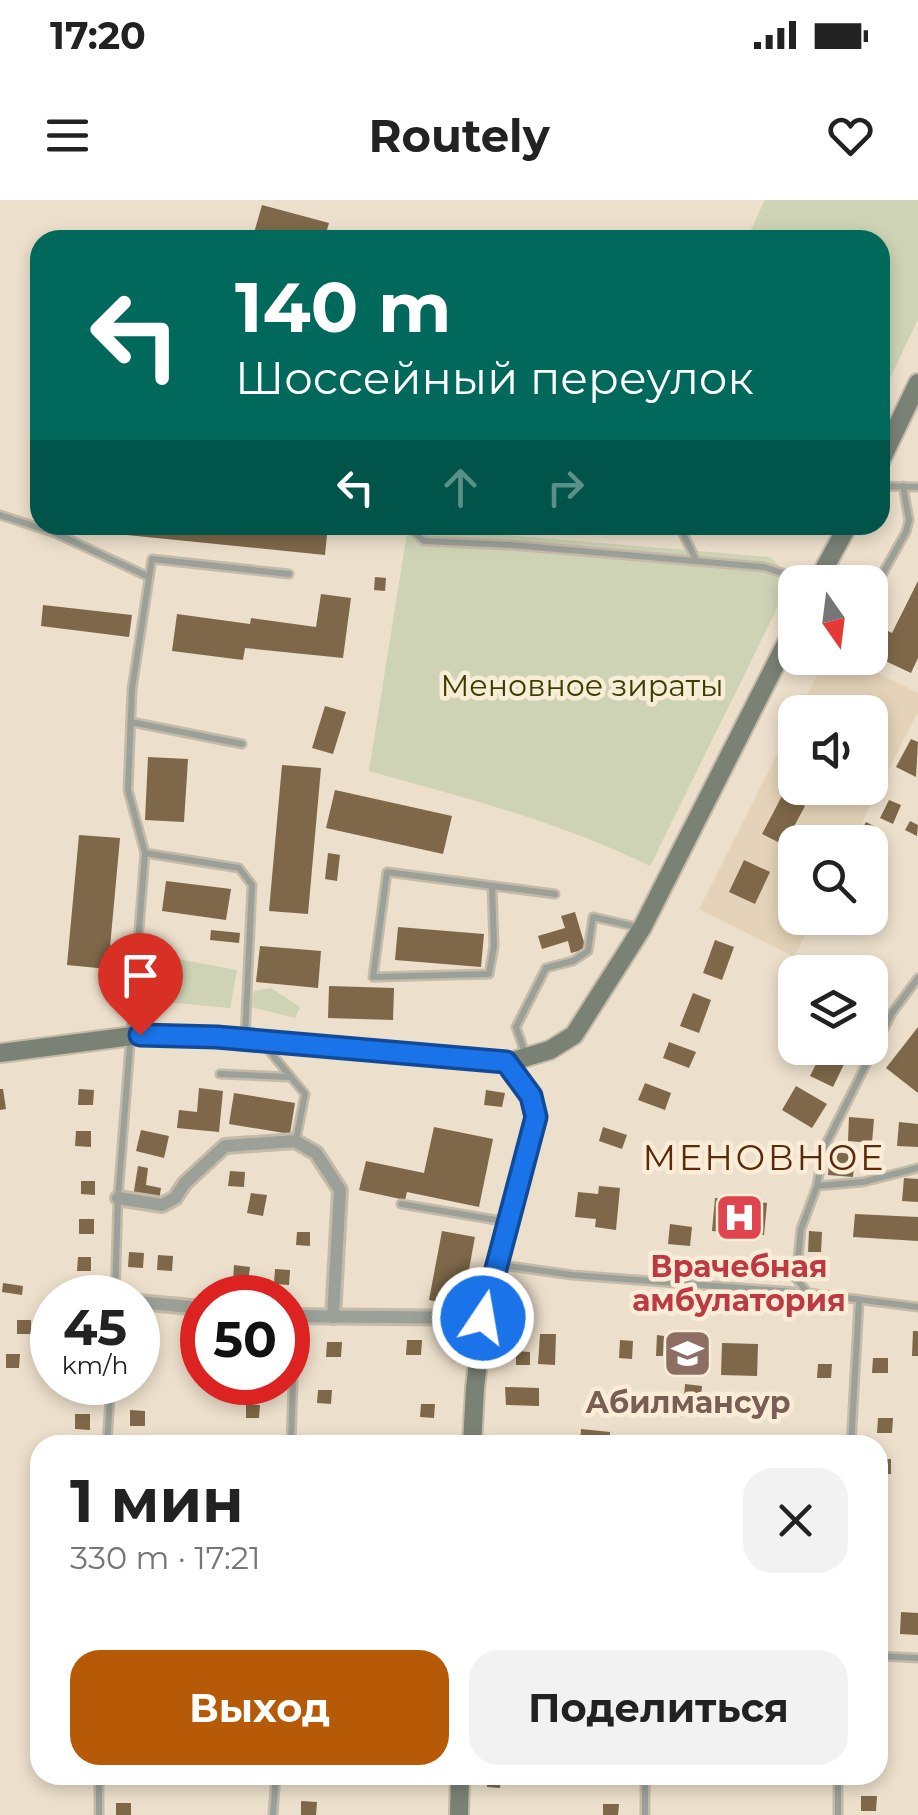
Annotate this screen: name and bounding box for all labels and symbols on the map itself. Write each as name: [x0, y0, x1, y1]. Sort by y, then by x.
north arrow: [778, 565, 888, 675]
park label: Меновное зираты: [440, 667, 724, 704]
pin: [98, 933, 183, 1036]
district label: МЕНОВНОЕ: [642, 1136, 886, 1179]
hospital icon: Врачебная амбулатория: [713, 1191, 765, 1243]
place label: Врачебная амбулатория: [632, 1248, 846, 1319]
position arrow: [431, 1266, 535, 1370]
speed limit sign: 50: [180, 1275, 310, 1405]
school or university icon: Абилмансур: [662, 1327, 714, 1379]
place label: Абилмансур: [585, 1384, 791, 1421]

